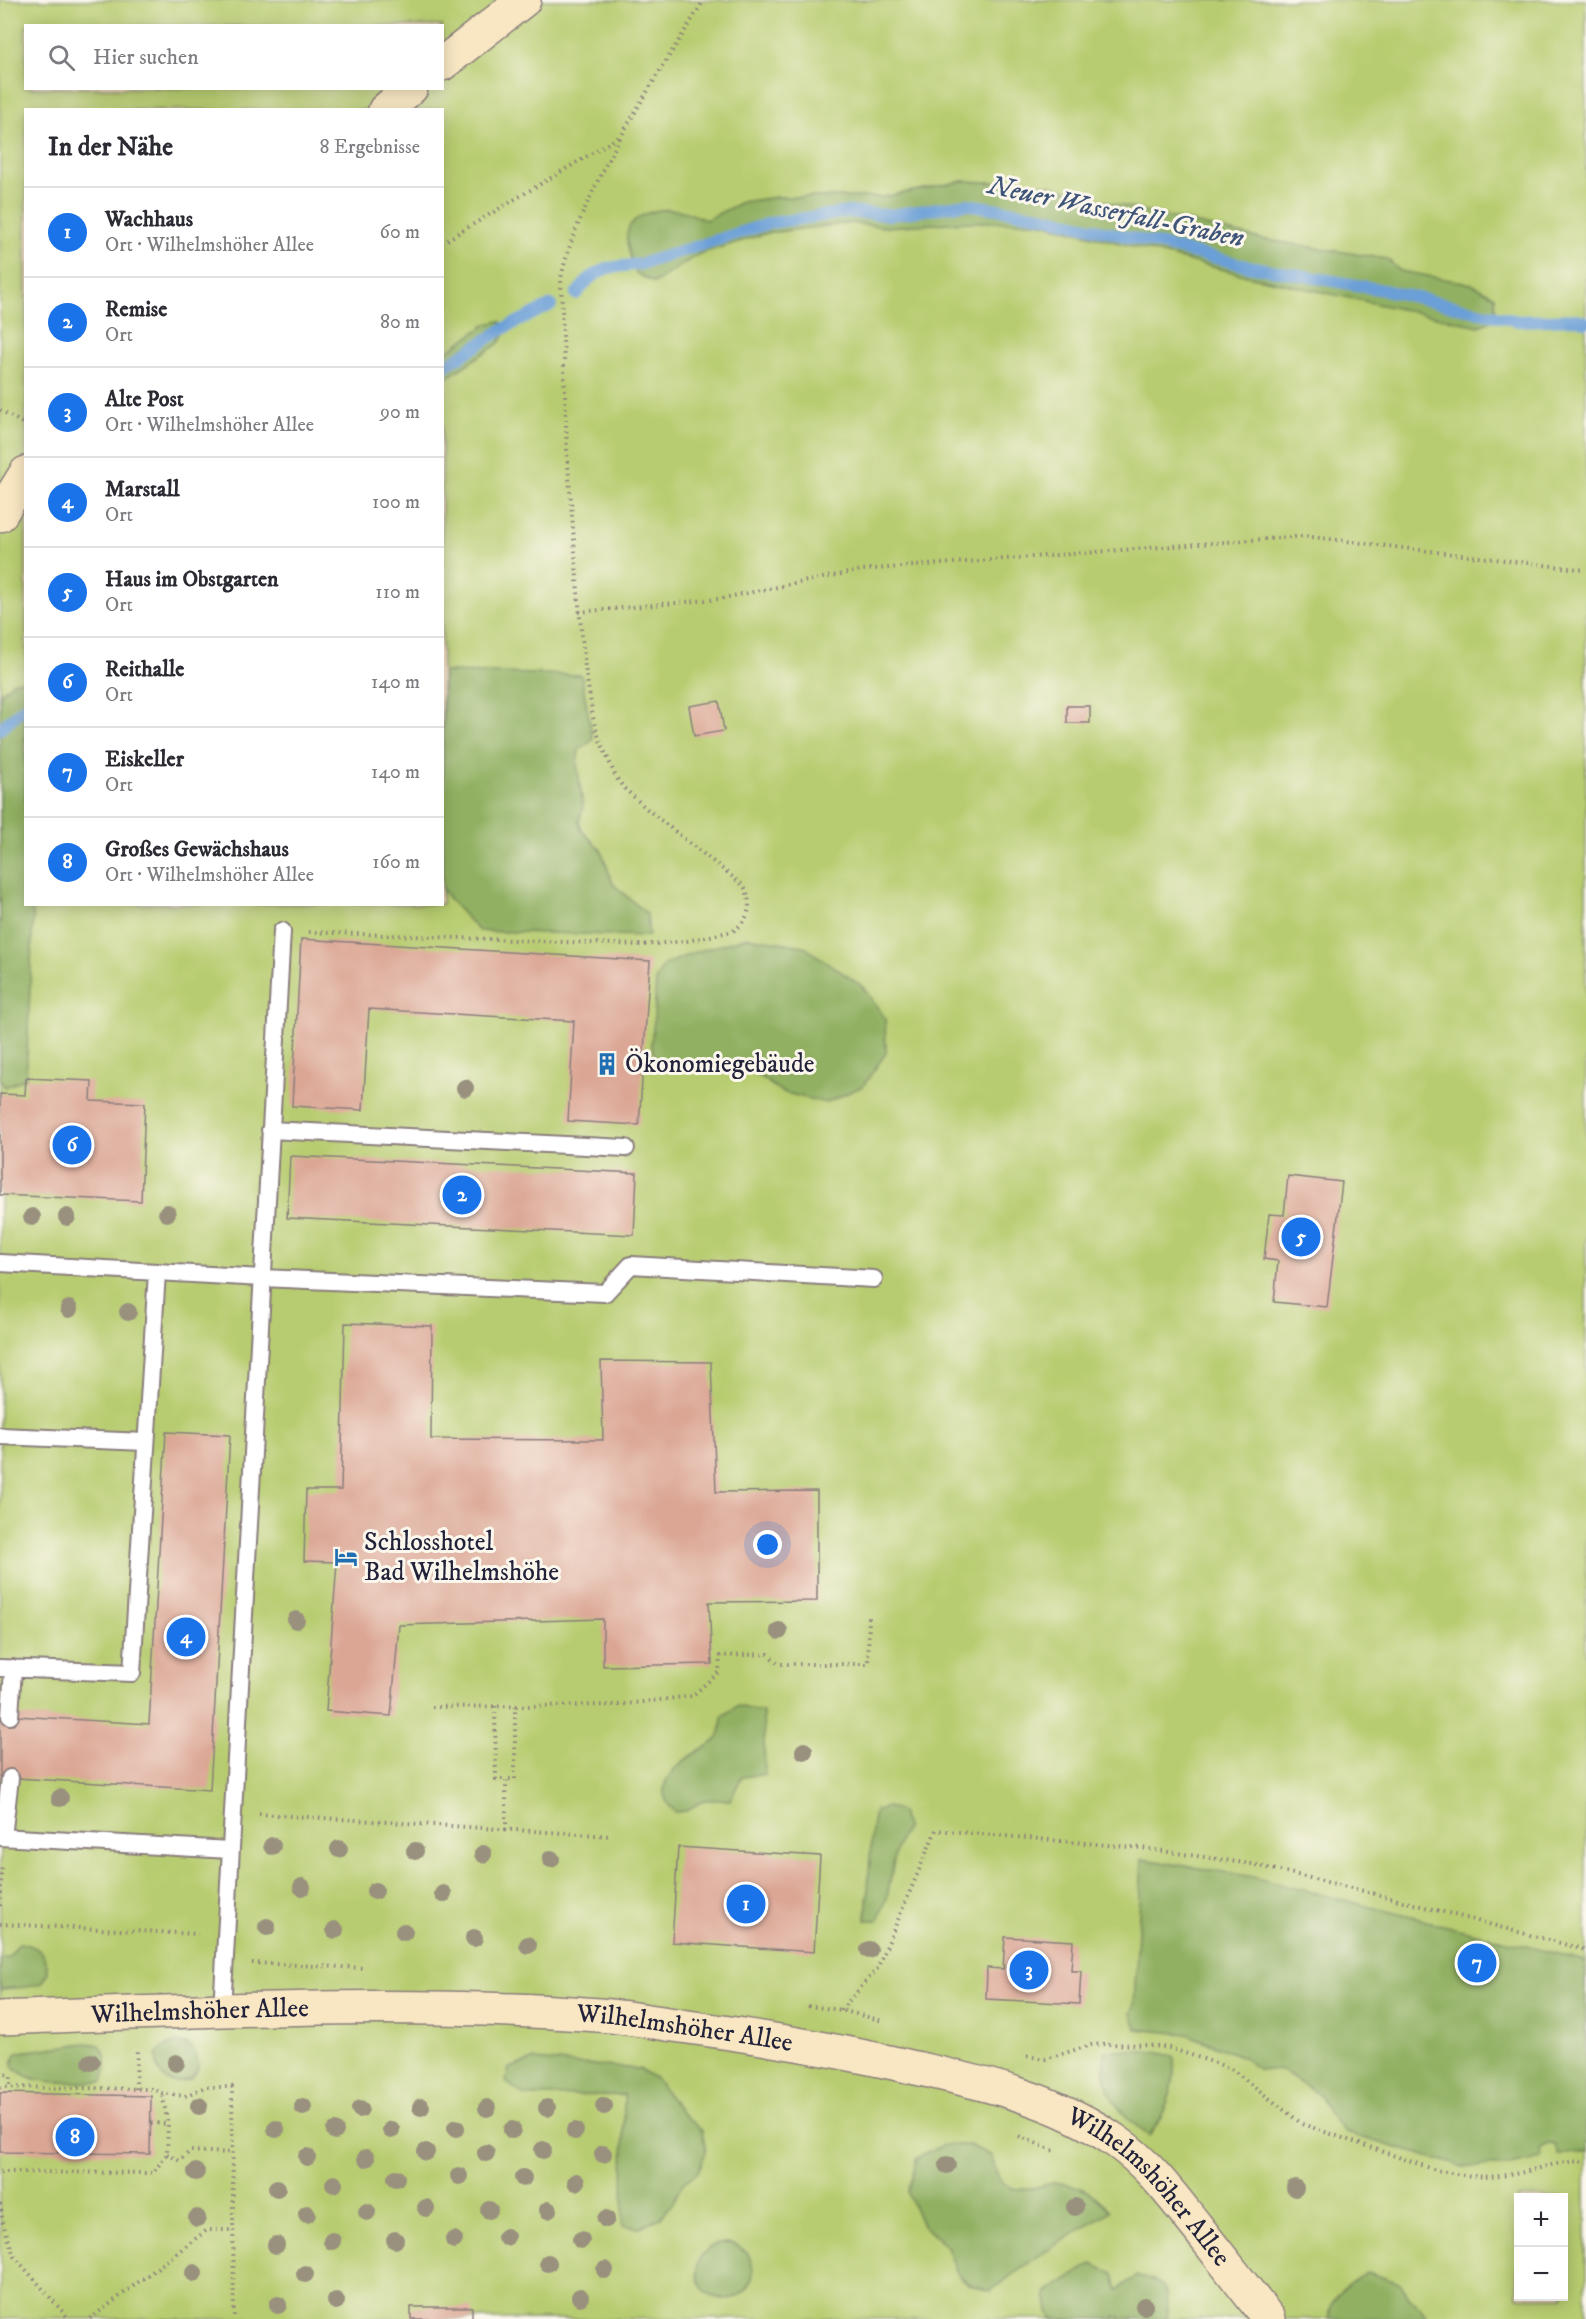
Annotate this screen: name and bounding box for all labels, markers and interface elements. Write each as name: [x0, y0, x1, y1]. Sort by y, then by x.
search box: [24, 24, 444, 90]
icon: search: [45, 41, 78, 74]
text: Hier suchen: [93, 44, 199, 71]
text: In der Nähe: [48, 131, 173, 164]
text: 8 Ergebnisse: [320, 135, 420, 160]
water label: Neuer Wasserfall-Graben: [983, 168, 1247, 256]
text: Wachhaus: [105, 206, 193, 233]
text: 1: [64, 220, 71, 245]
text: 60 m: [380, 220, 420, 245]
text: Ort · Wilhelmshöher Allee: [105, 233, 314, 258]
text: Remise: [105, 296, 167, 323]
text: 2: [63, 310, 72, 335]
text: 80 m: [380, 310, 420, 335]
text: Ort: [105, 323, 133, 348]
text: Alte Post: [105, 386, 184, 413]
text: 3: [64, 400, 71, 425]
text: 90 m: [380, 400, 420, 425]
text: Ort · Wilhelmshöher Allee: [105, 413, 314, 438]
text: Marstall: [105, 476, 180, 503]
text: 4: [62, 490, 73, 515]
text: 100 m: [372, 490, 420, 515]
text: Ort: [105, 503, 133, 528]
text: Haus im Obstgarten: [105, 566, 279, 593]
text: 5: [63, 580, 72, 605]
text: 110 m: [375, 580, 420, 605]
text: Ort: [105, 593, 133, 618]
text: Reithalle: [105, 656, 184, 683]
text: 6: [62, 670, 73, 695]
text: 140 m: [371, 670, 420, 695]
text: Ort: [105, 683, 133, 708]
text: Eiskeller: [105, 746, 184, 773]
text: 7: [62, 760, 73, 785]
text: 140 m: [371, 760, 420, 785]
text: Ort: [105, 773, 133, 798]
text: Großes Gewächshaus: [105, 836, 289, 863]
text: 8: [62, 850, 73, 875]
text: 160 m: [372, 850, 420, 875]
text: Ort · Wilhelmshöher Allee: [105, 863, 314, 888]
place label: Ökonomiegebäude: [625, 1048, 815, 1081]
building icon: Ökonomiegebäude: [594, 1051, 620, 1077]
pin: 6: [52, 1122, 92, 1168]
pin: 2: [442, 1172, 482, 1218]
pin: 5: [1282, 1214, 1320, 1260]
place label: Schlosshotel Bad Wilhelmshöhe: [364, 1526, 559, 1589]
your location: [753, 1530, 782, 1559]
hotel icon: Schlosshotel Bad Wilhelmshöhe: [333, 1544, 359, 1570]
pin: 4: [166, 1614, 206, 1660]
pin: 1: [726, 1882, 766, 1926]
pin: 7: [1458, 1940, 1496, 1986]
pin: 3: [1010, 1948, 1048, 1992]
street label: Wilhelmshöher Allee: [89, 1992, 309, 2031]
street label: Wilhelmshöher Allee: [575, 1997, 795, 2059]
street label: Wilhelmshöher Allee: [1061, 2099, 1238, 2273]
pin: 8: [56, 2114, 94, 2160]
map controls: [1514, 2193, 1568, 2301]
button: +: [1514, 2193, 1568, 2247]
button: −: [1514, 2247, 1568, 2301]

